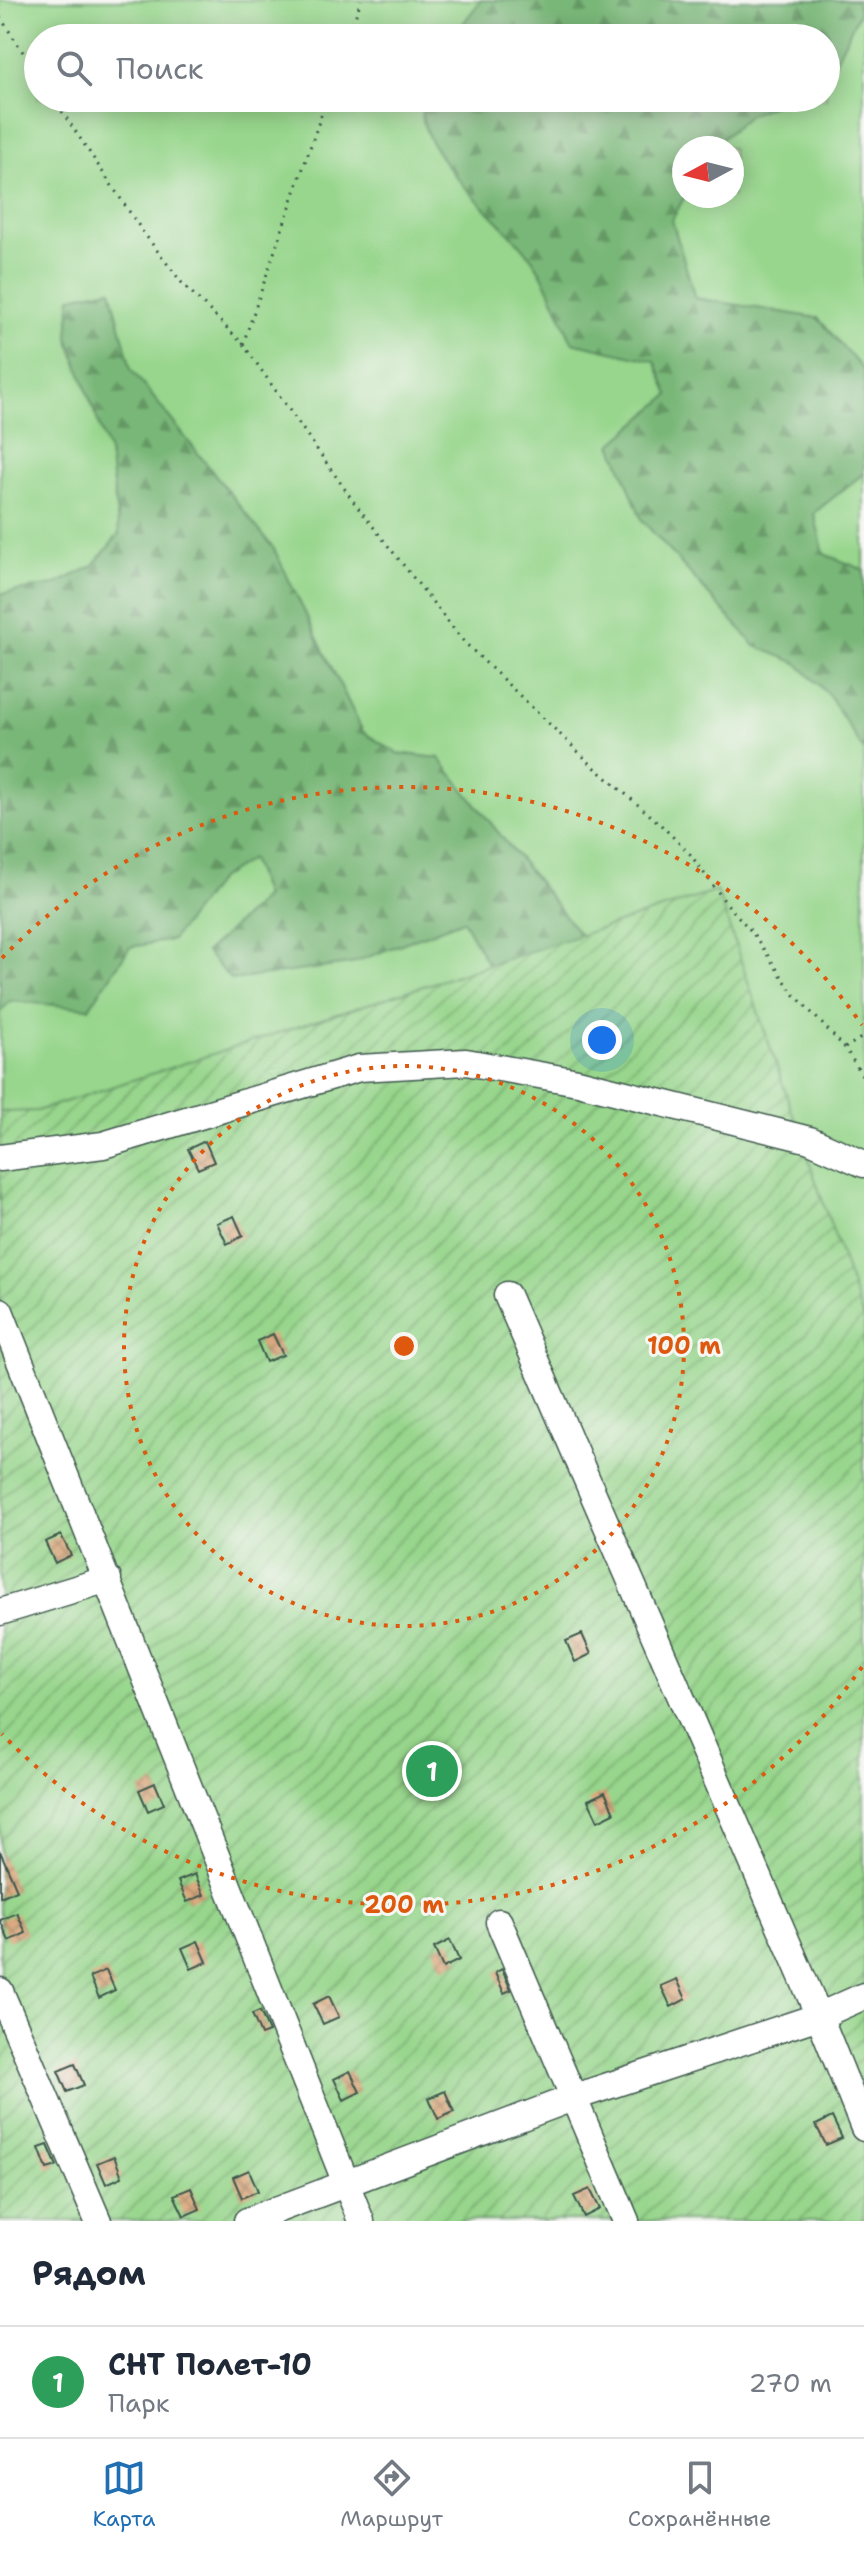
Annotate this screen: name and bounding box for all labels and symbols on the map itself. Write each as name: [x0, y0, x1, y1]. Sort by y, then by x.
north arrow: [672, 136, 744, 208]
your location: [582, 1020, 622, 1060]
text: 100 m: [647, 1330, 721, 1362]
centre of rings: [390, 1332, 418, 1360]
pin: 1: [406, 1741, 458, 1801]
text: 200 m: [364, 1889, 444, 1921]

